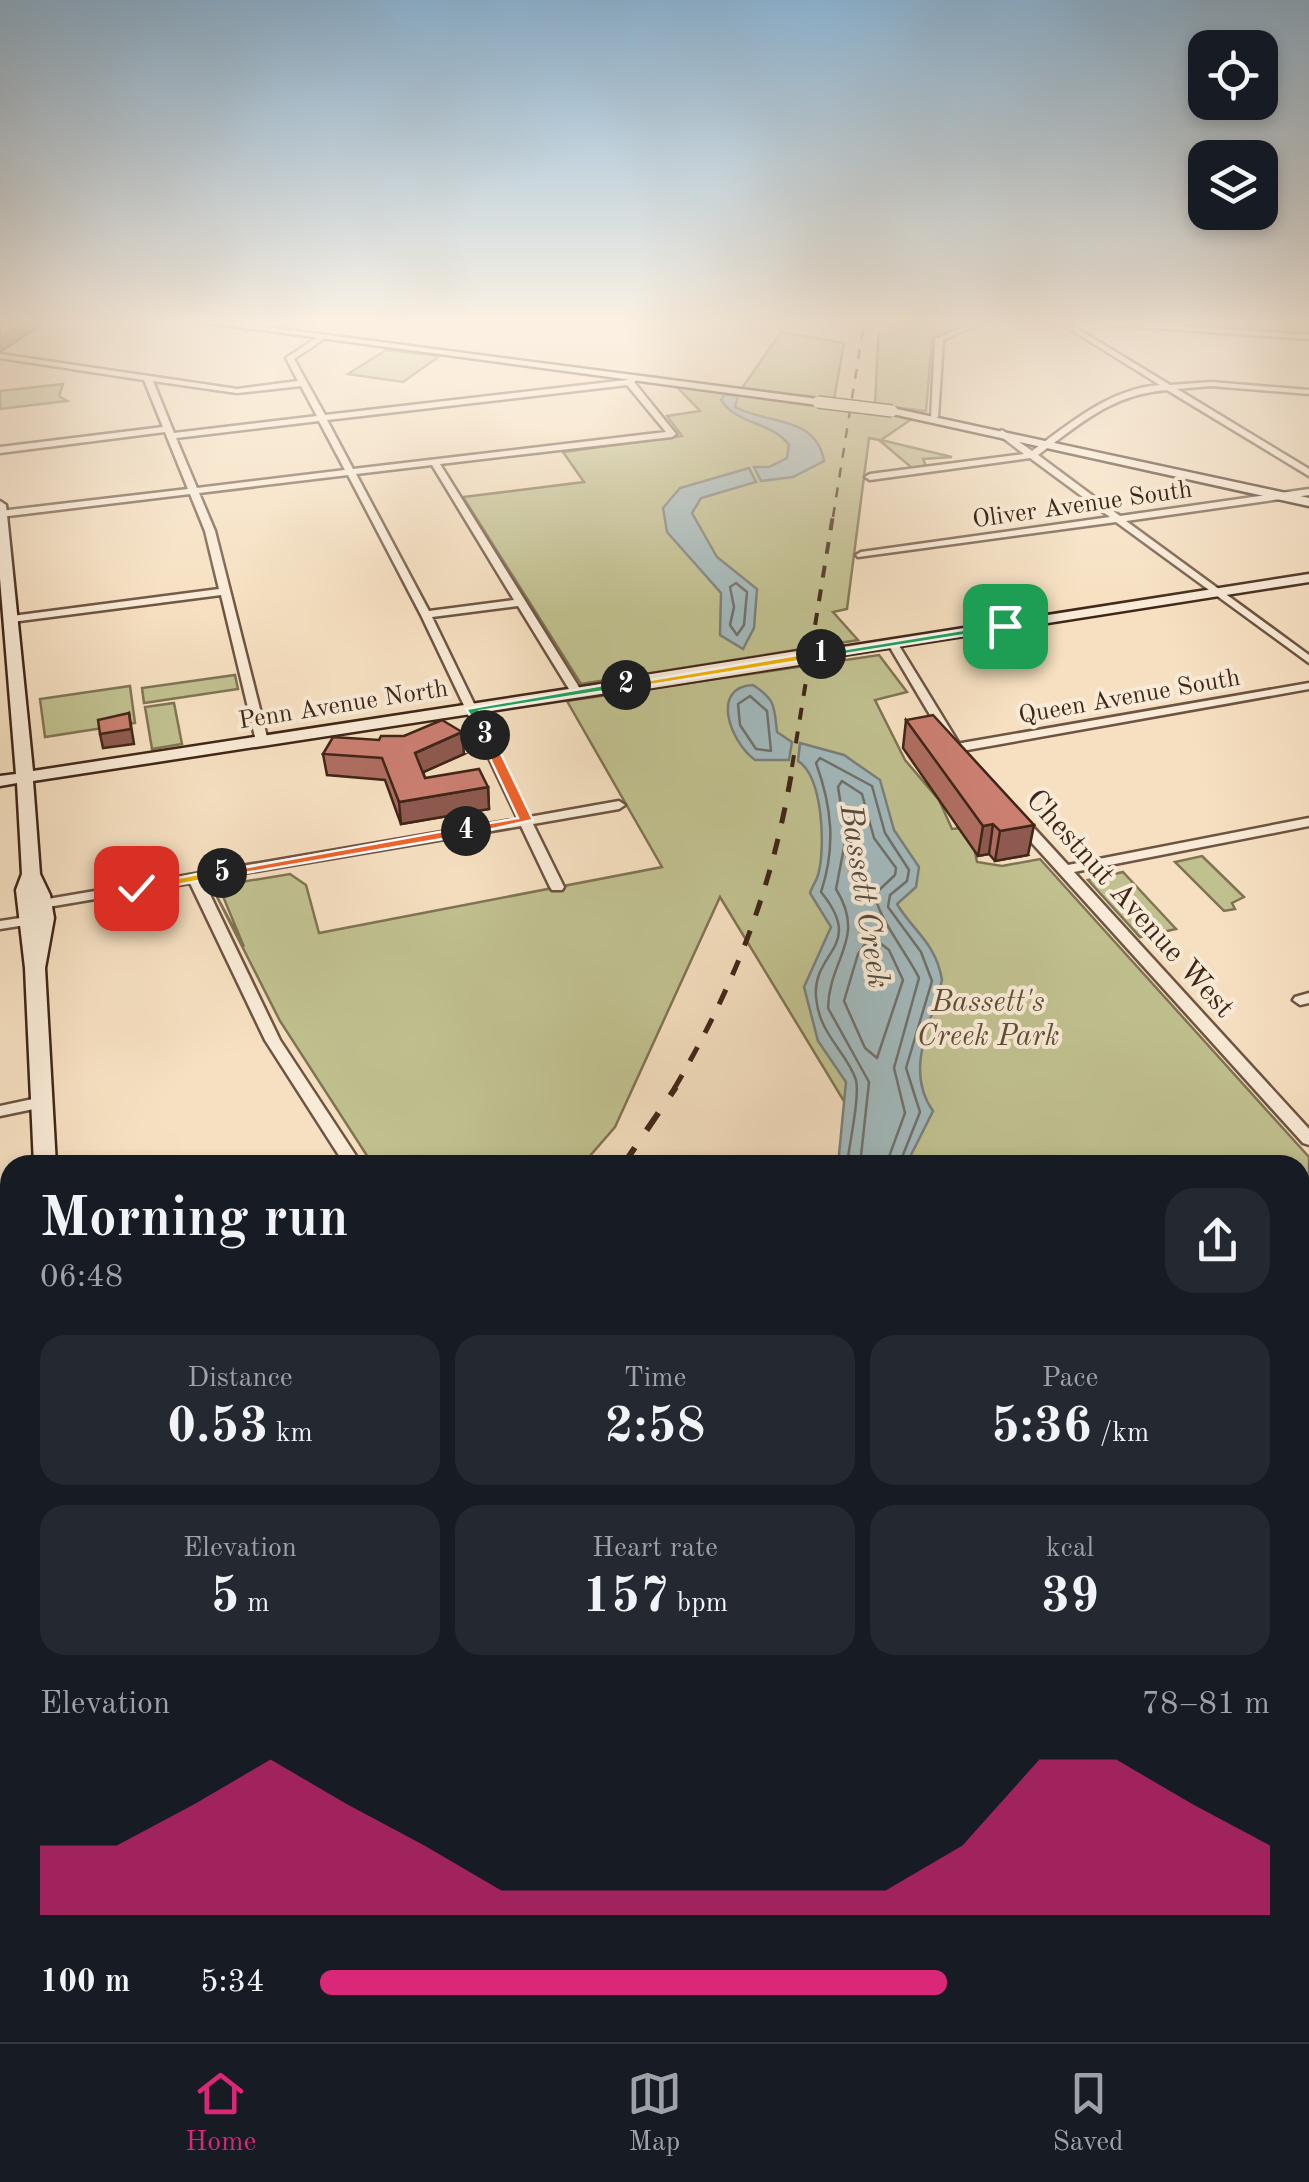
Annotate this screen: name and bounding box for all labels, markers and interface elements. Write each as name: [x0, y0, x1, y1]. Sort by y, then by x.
map controls: [1188, 30, 1278, 230]
button: locate: [1188, 30, 1278, 120]
button: layers: [1188, 140, 1278, 230]
street label: Oliver Avenue South: [971, 478, 1194, 533]
pin: [963, 584, 1048, 669]
icon: arrive: [978, 599, 1033, 654]
pin: 1: [796, 629, 846, 679]
text: 1: [813, 640, 829, 668]
pin: 2: [601, 660, 651, 710]
street label: Queen Avenue South: [1017, 666, 1242, 729]
text: 2: [618, 671, 634, 699]
street label: Penn Avenue North: [237, 677, 450, 734]
pin: 3: [460, 710, 510, 760]
text: 3: [477, 721, 493, 749]
street label: Chestnut Avenue West: [1020, 785, 1239, 1024]
water label: Bassett Creek: [833, 801, 893, 991]
pin: 4: [441, 806, 491, 856]
text: 4: [458, 817, 474, 845]
pin: [94, 846, 179, 931]
pin: 5: [197, 848, 247, 898]
text: 5: [214, 859, 230, 887]
icon: check: [109, 861, 164, 916]
park label: Bassett's Creek Park: [917, 988, 1059, 1052]
button: share: [1165, 1188, 1270, 1293]
text: Morning run: [40, 1193, 349, 1248]
text: 06:48: [40, 1262, 123, 1294]
text: Distance: [187, 1365, 293, 1393]
text: Time: [624, 1365, 686, 1393]
text: Pace: [1042, 1365, 1098, 1393]
text: 0.53: [167, 1403, 268, 1453]
text: 2:58: [605, 1403, 706, 1453]
text: 5:36: [991, 1403, 1092, 1453]
text: km: [268, 1420, 313, 1448]
text: /km: [1092, 1420, 1149, 1448]
text: Elevation: [183, 1535, 297, 1563]
text: Heart rate: [592, 1535, 718, 1563]
text: kcal: [1046, 1535, 1094, 1563]
text: 5: [210, 1573, 239, 1623]
text: 157: [582, 1573, 669, 1623]
text: 39: [1041, 1573, 1099, 1623]
text: m: [239, 1590, 270, 1618]
text: bpm: [669, 1590, 728, 1618]
text: Elevation: [40, 1689, 170, 1721]
text: 78–81 m: [1142, 1689, 1270, 1721]
text: 100 m: [40, 1967, 130, 1999]
text: 5:34: [200, 1967, 265, 1999]
tab: Home: [185, 2066, 256, 2161]
tab: Map: [627, 2066, 682, 2161]
tab: Saved: [1052, 2066, 1124, 2161]

